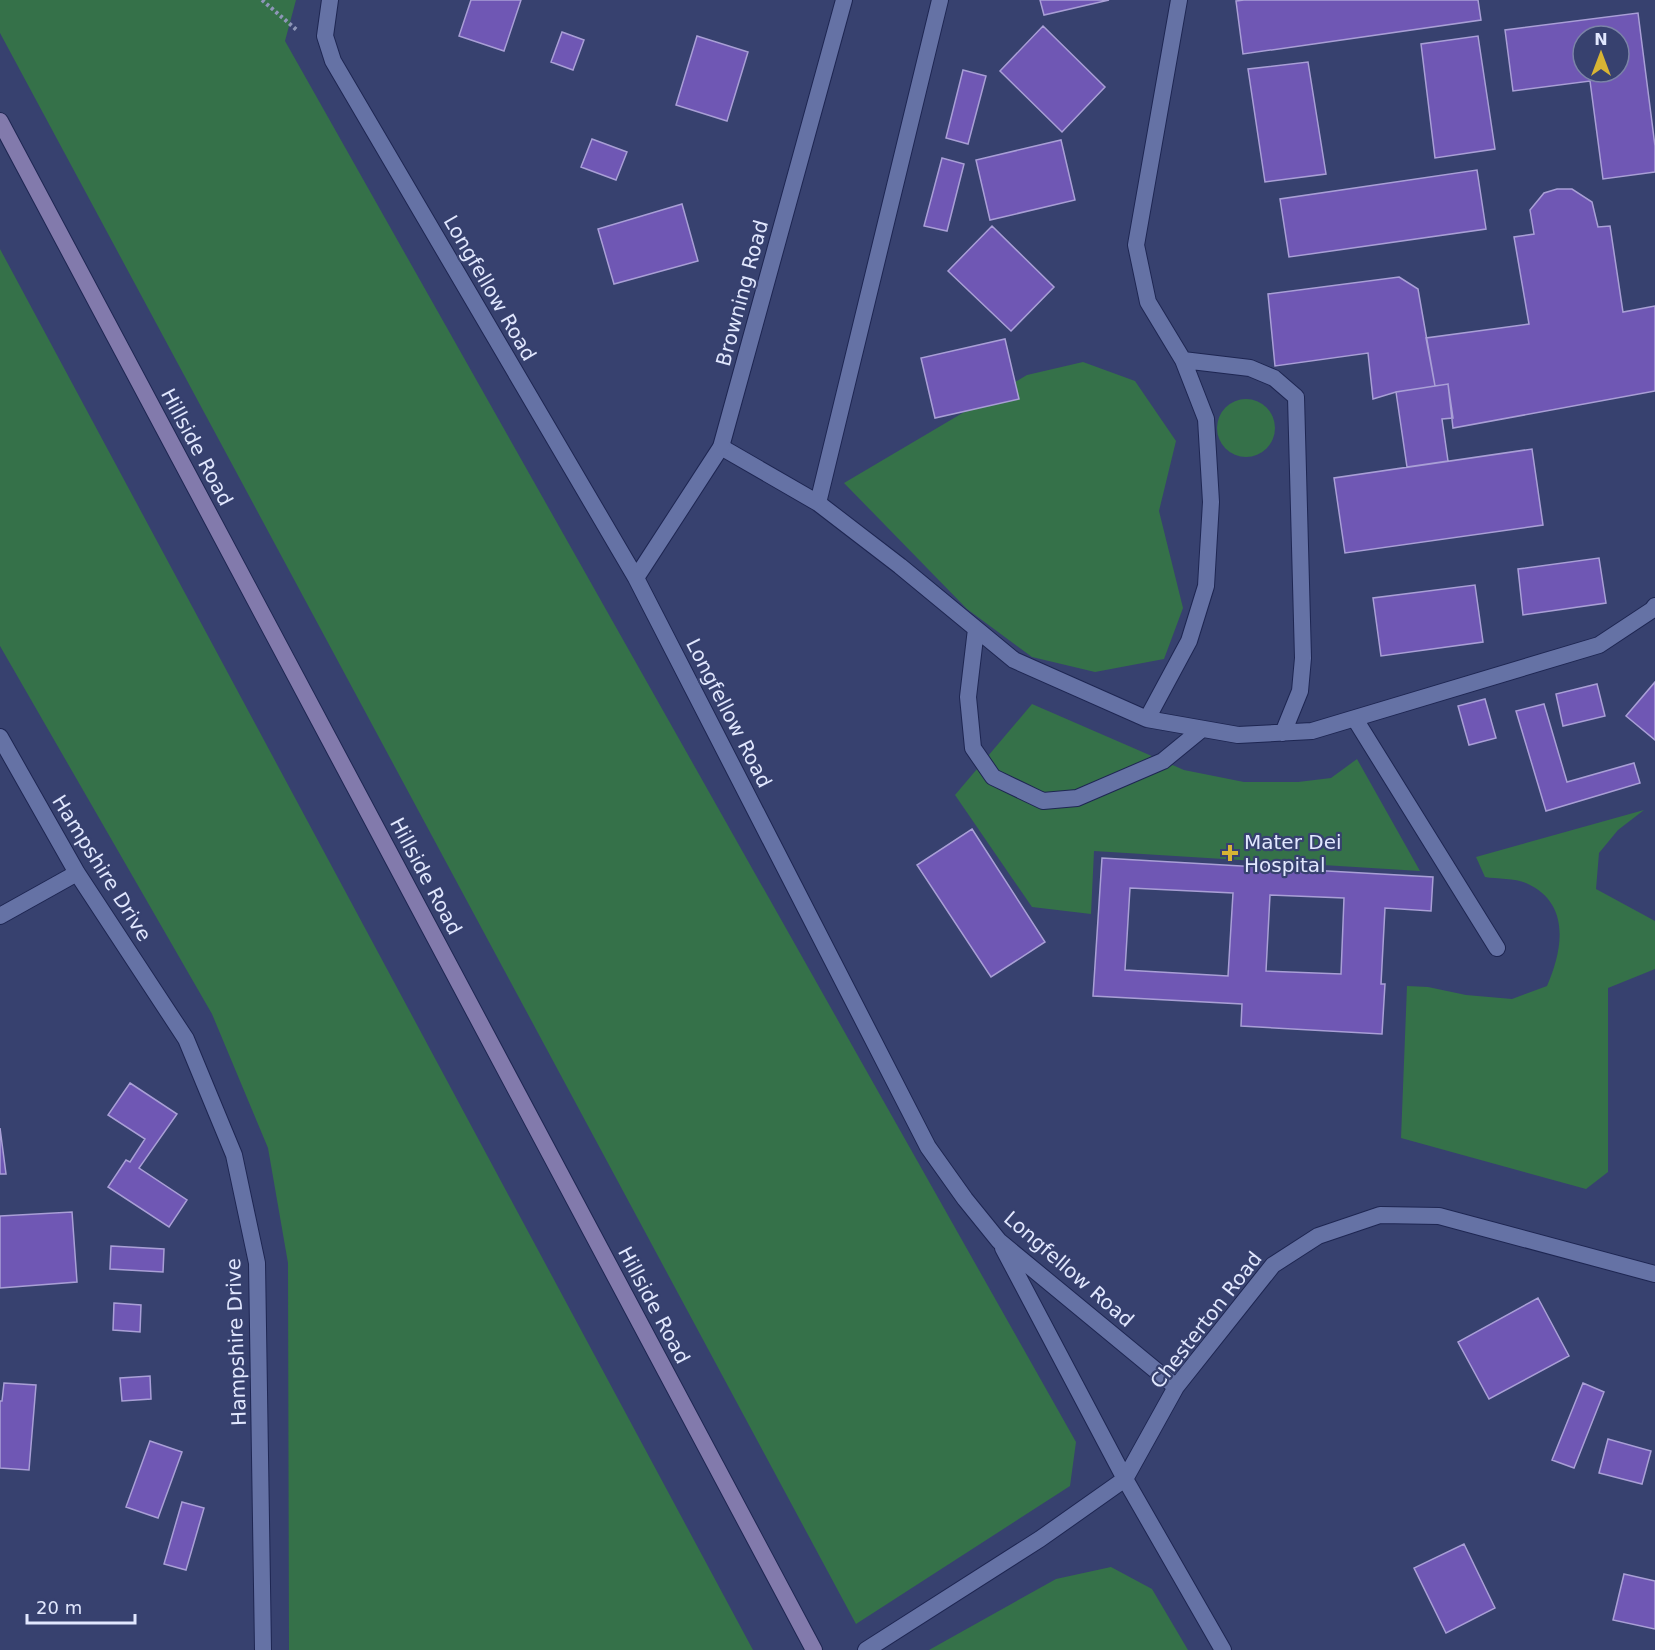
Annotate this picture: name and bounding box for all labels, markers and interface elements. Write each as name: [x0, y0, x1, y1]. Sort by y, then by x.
north arrow: [1571, 24, 1631, 84]
text: N: [1594, 30, 1608, 49]
street label: Longfellow Road: [439, 211, 541, 365]
street label: Browning Road: [711, 217, 773, 369]
street label: Hillside Road: [156, 384, 238, 510]
street label: Longfellow Road: [681, 634, 777, 792]
street label: Hampshire Drive: [47, 790, 157, 946]
street label: Hillside Road: [385, 813, 467, 939]
place label: Mater Dei Hospital: [1244, 830, 1342, 877]
marker: Mater Dei Hospital: [1221, 844, 1239, 862]
street label: Longfellow Road: [999, 1206, 1139, 1332]
street label: Hillside Road: [613, 1242, 695, 1368]
street label: Chesterton Road: [1145, 1247, 1267, 1393]
street label: Hampshire Drive: [221, 1258, 251, 1426]
scale bar: [27, 1587, 135, 1625]
text: 20 m: [36, 1597, 82, 1618]

